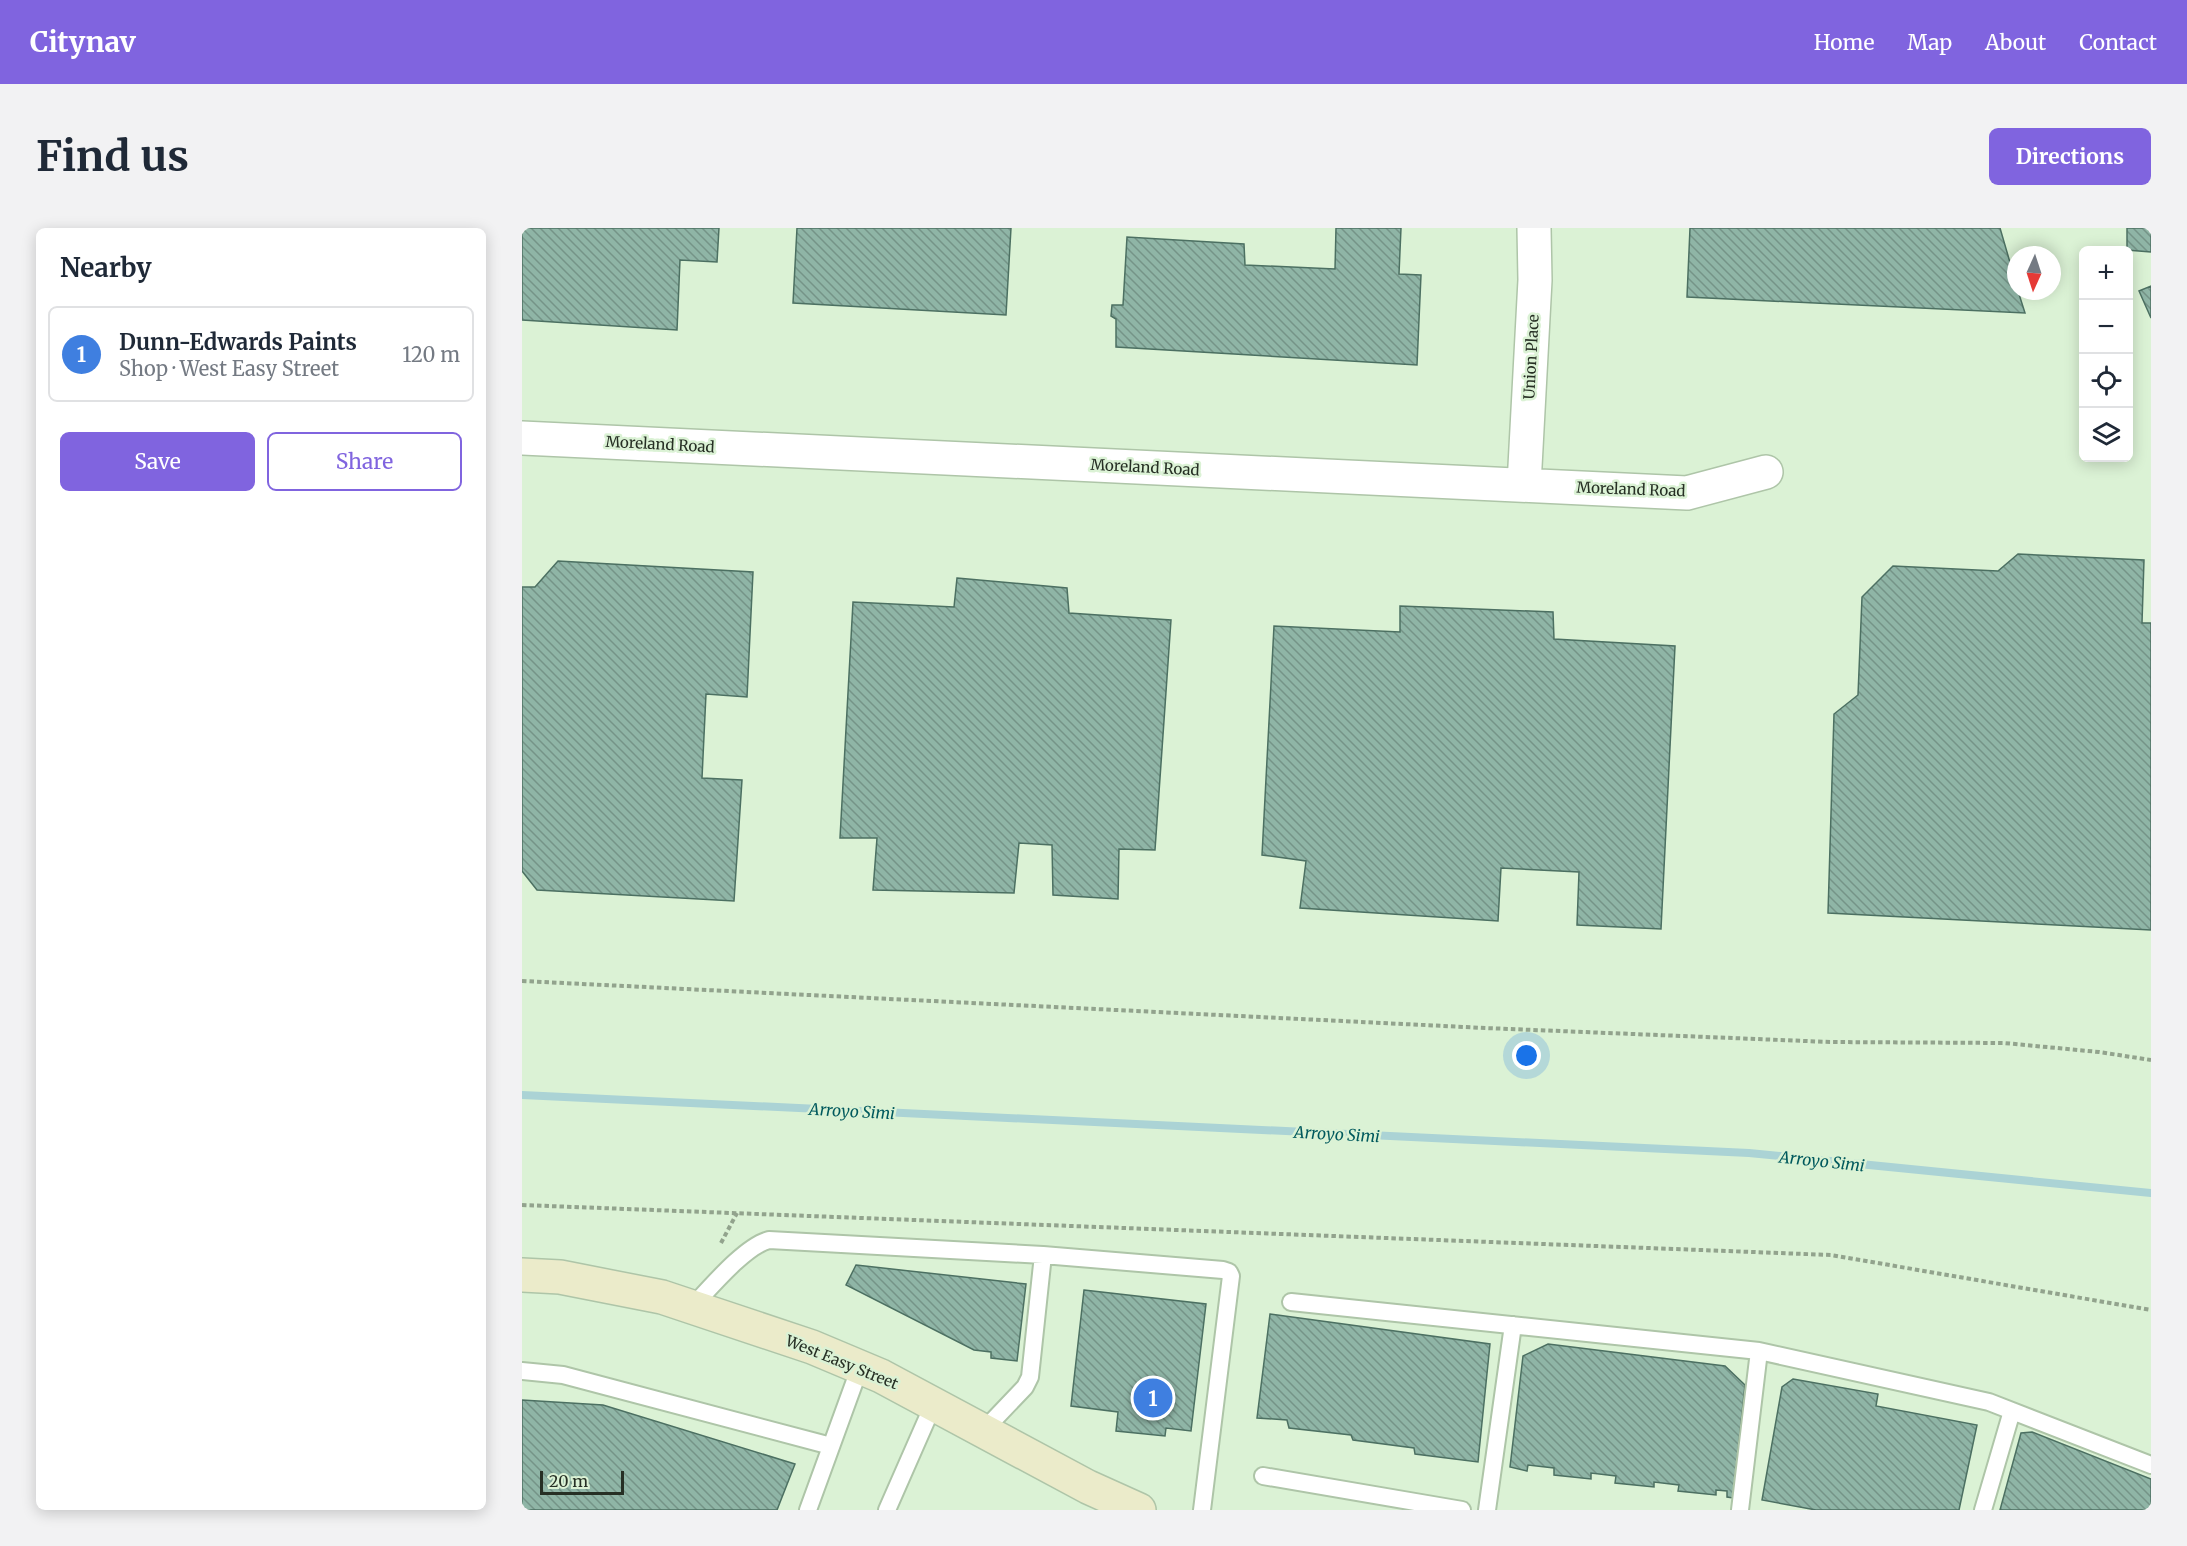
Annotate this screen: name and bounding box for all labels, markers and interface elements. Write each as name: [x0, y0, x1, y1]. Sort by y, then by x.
text: Citynav: [30, 24, 136, 60]
text: Home: [1814, 29, 1874, 56]
text: Map: [1907, 29, 1952, 56]
text: About: [1985, 29, 2046, 56]
text: Contact: [2079, 29, 2157, 56]
button: Directions: [1989, 128, 2151, 185]
text: Find us: [36, 130, 189, 182]
north arrow: [2007, 246, 2061, 300]
map controls: [2079, 246, 2133, 462]
button: +: [2079, 246, 2133, 300]
text: Nearby: [60, 251, 152, 284]
button: −: [2079, 300, 2133, 354]
street label: Union Place: [1519, 314, 1543, 400]
text: Dunn-Edwards Paints: [119, 328, 357, 356]
text: 1: [77, 342, 86, 367]
text: 120 m: [402, 342, 460, 367]
button: locate: [2079, 354, 2133, 408]
text: Shop · West Easy Street: [119, 356, 339, 381]
button: layers: [2079, 408, 2133, 462]
button: Save: [60, 432, 255, 491]
button: Share: [267, 432, 462, 491]
street label: Moreland Road: [605, 432, 715, 456]
street label: Moreland Road: [1090, 455, 1200, 479]
street label: Moreland Road: [1576, 478, 1686, 500]
your location: [1512, 1041, 1541, 1070]
water label: Arroyo Simi: [807, 1099, 896, 1123]
water label: Arroyo Simi: [1292, 1122, 1381, 1146]
water label: Arroyo Simi: [1776, 1146, 1866, 1175]
street label: West Easy Street: [782, 1330, 901, 1393]
pin: 1: [1134, 1376, 1172, 1420]
scale bar: [540, 1468, 624, 1496]
text: 20 m: [549, 1471, 588, 1491]

